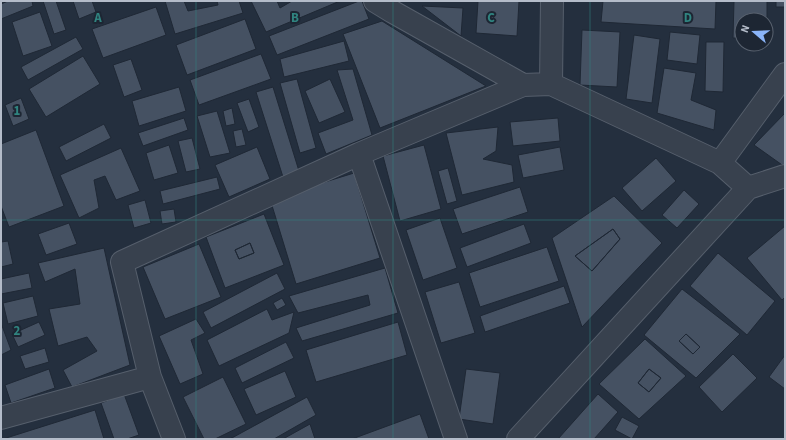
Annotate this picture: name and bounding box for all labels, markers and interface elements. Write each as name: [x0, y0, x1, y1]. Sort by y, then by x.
text: A: [93, 9, 102, 27]
text: B: [291, 9, 299, 27]
text: C: [487, 9, 495, 27]
text: D: [684, 9, 692, 27]
north arrow: [734, 12, 774, 52]
text: N: [737, 23, 753, 35]
text: 1: [14, 102, 21, 120]
text: 2: [14, 322, 21, 340]

